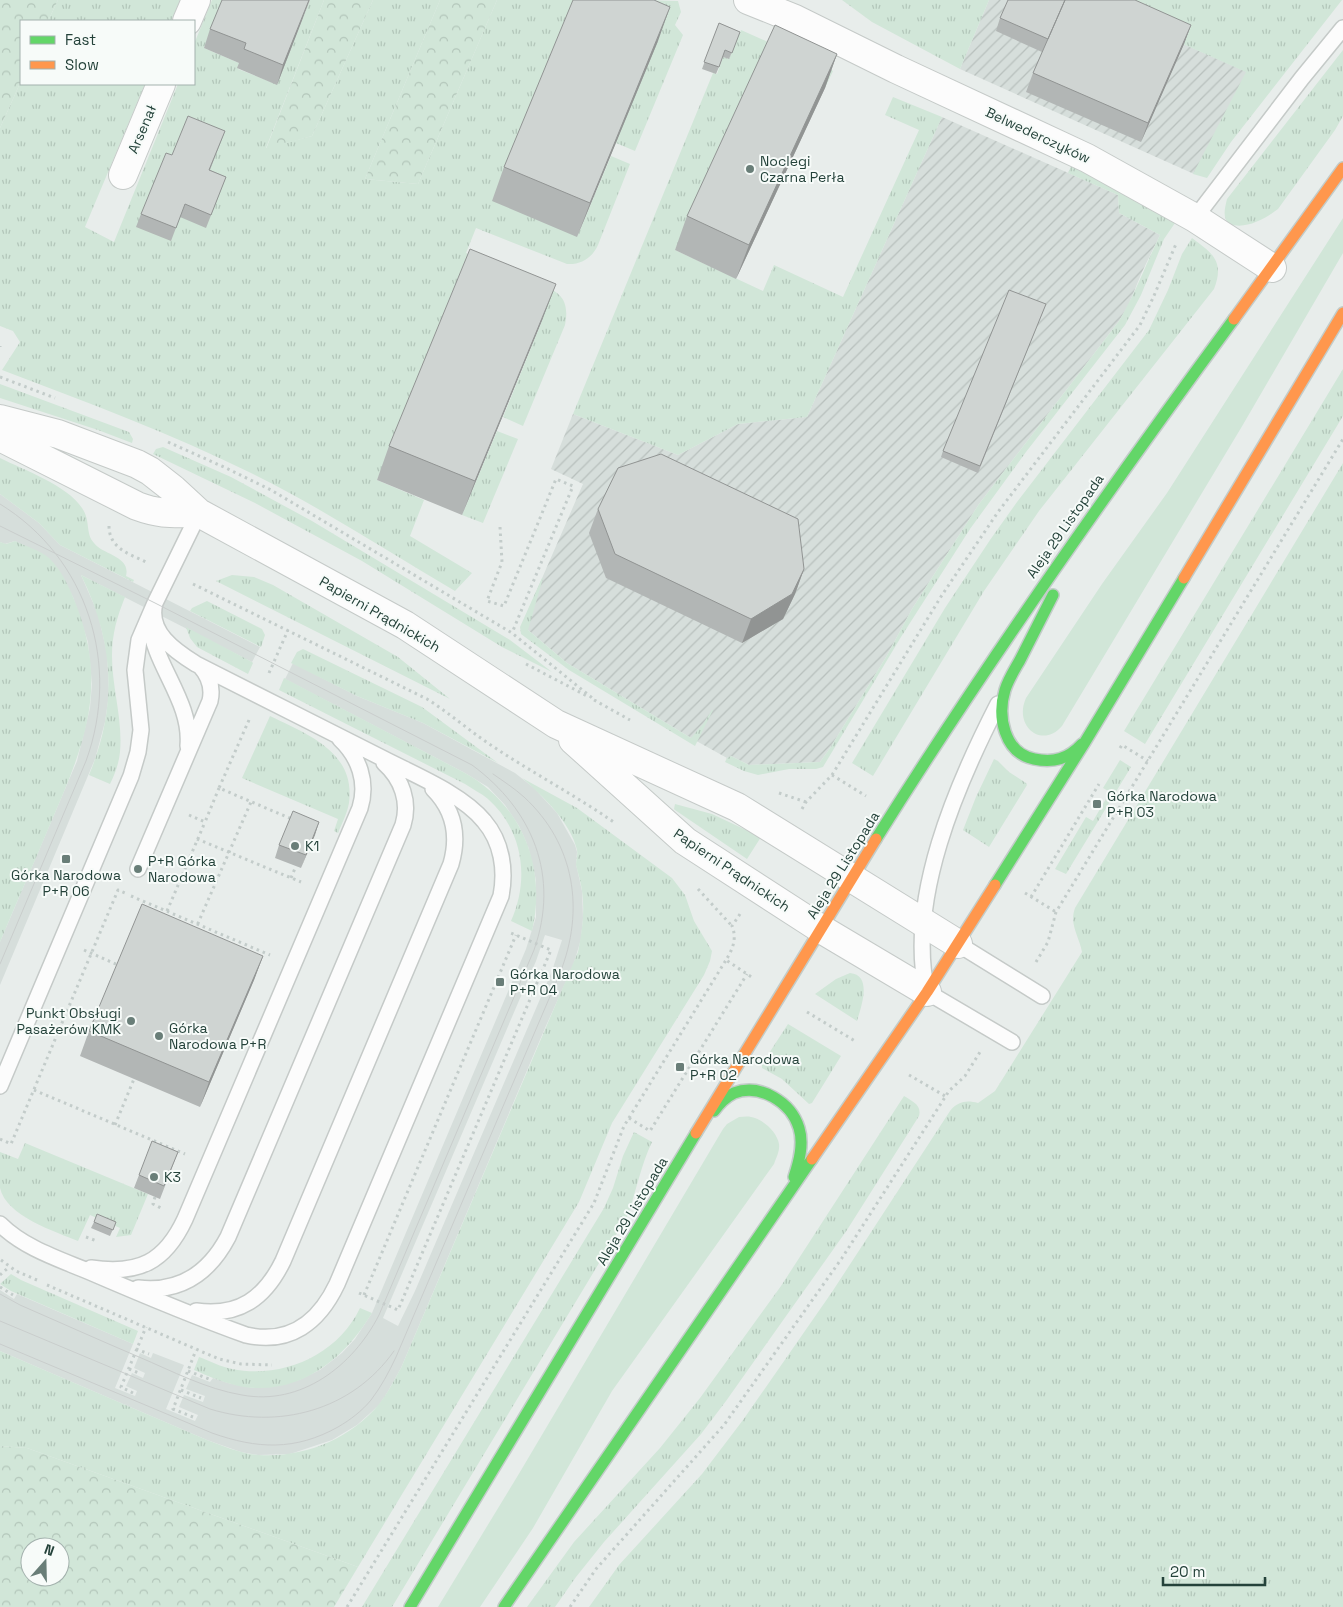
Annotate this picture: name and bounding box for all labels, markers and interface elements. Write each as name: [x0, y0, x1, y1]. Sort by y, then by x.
legend: [20, 20, 195, 85]
text: Fast: [65, 30, 96, 49]
text: Slow: [65, 55, 99, 74]
street label: Arsenał: [124, 102, 160, 156]
street label: Belwederczyków: [983, 103, 1093, 167]
place label: Noclegi Czarna Perła: [760, 152, 845, 186]
marker: Noclegi Czarna Perła: [744, 163, 756, 175]
street label: Aleja 29 Listopada: [1022, 470, 1108, 582]
street label: Papierni Prądnickich: [316, 572, 444, 656]
place label: Górka Narodowa P+R 03: [1107, 787, 1217, 821]
marker: Górka Narodowa P+R 03: [1091, 798, 1103, 810]
street label: Aleja 29 Listopada: [803, 808, 883, 922]
street label: Papierni Prądnickich: [670, 824, 794, 916]
place label: K1: [305, 837, 319, 855]
marker: K1: [289, 840, 301, 852]
place label: P+R Górka Narodowa: [148, 852, 216, 886]
marker: Górka Narodowa P+R 06: [60, 853, 72, 865]
marker: P+R Górka Narodowa: [132, 863, 144, 875]
place label: Górka Narodowa P+R 06: [11, 866, 121, 900]
place label: Górka Narodowa P+R 04: [510, 965, 620, 999]
marker: Górka Narodowa P+R 04: [494, 976, 506, 988]
place label: Punkt Obsługi Pasażerów KMK: [17, 1004, 121, 1038]
marker: Punkt Obsługi Pasażerów KMK: [125, 1015, 137, 1027]
place label: Górka Narodowa P+R: [169, 1019, 266, 1053]
marker: Górka Narodowa P+R: [153, 1030, 165, 1042]
place label: Górka Narodowa P+R 02: [690, 1050, 800, 1084]
marker: Górka Narodowa P+R 02: [674, 1061, 686, 1073]
street label: Aleja 29 Listopada: [593, 1154, 671, 1268]
place label: K3: [164, 1168, 181, 1186]
marker: K3: [148, 1171, 160, 1183]
north arrow: [20, 1537, 70, 1587]
text: N: [42, 1540, 57, 1560]
scale bar: [1163, 1554, 1266, 1586]
text: 20 m: [1170, 1562, 1205, 1581]

